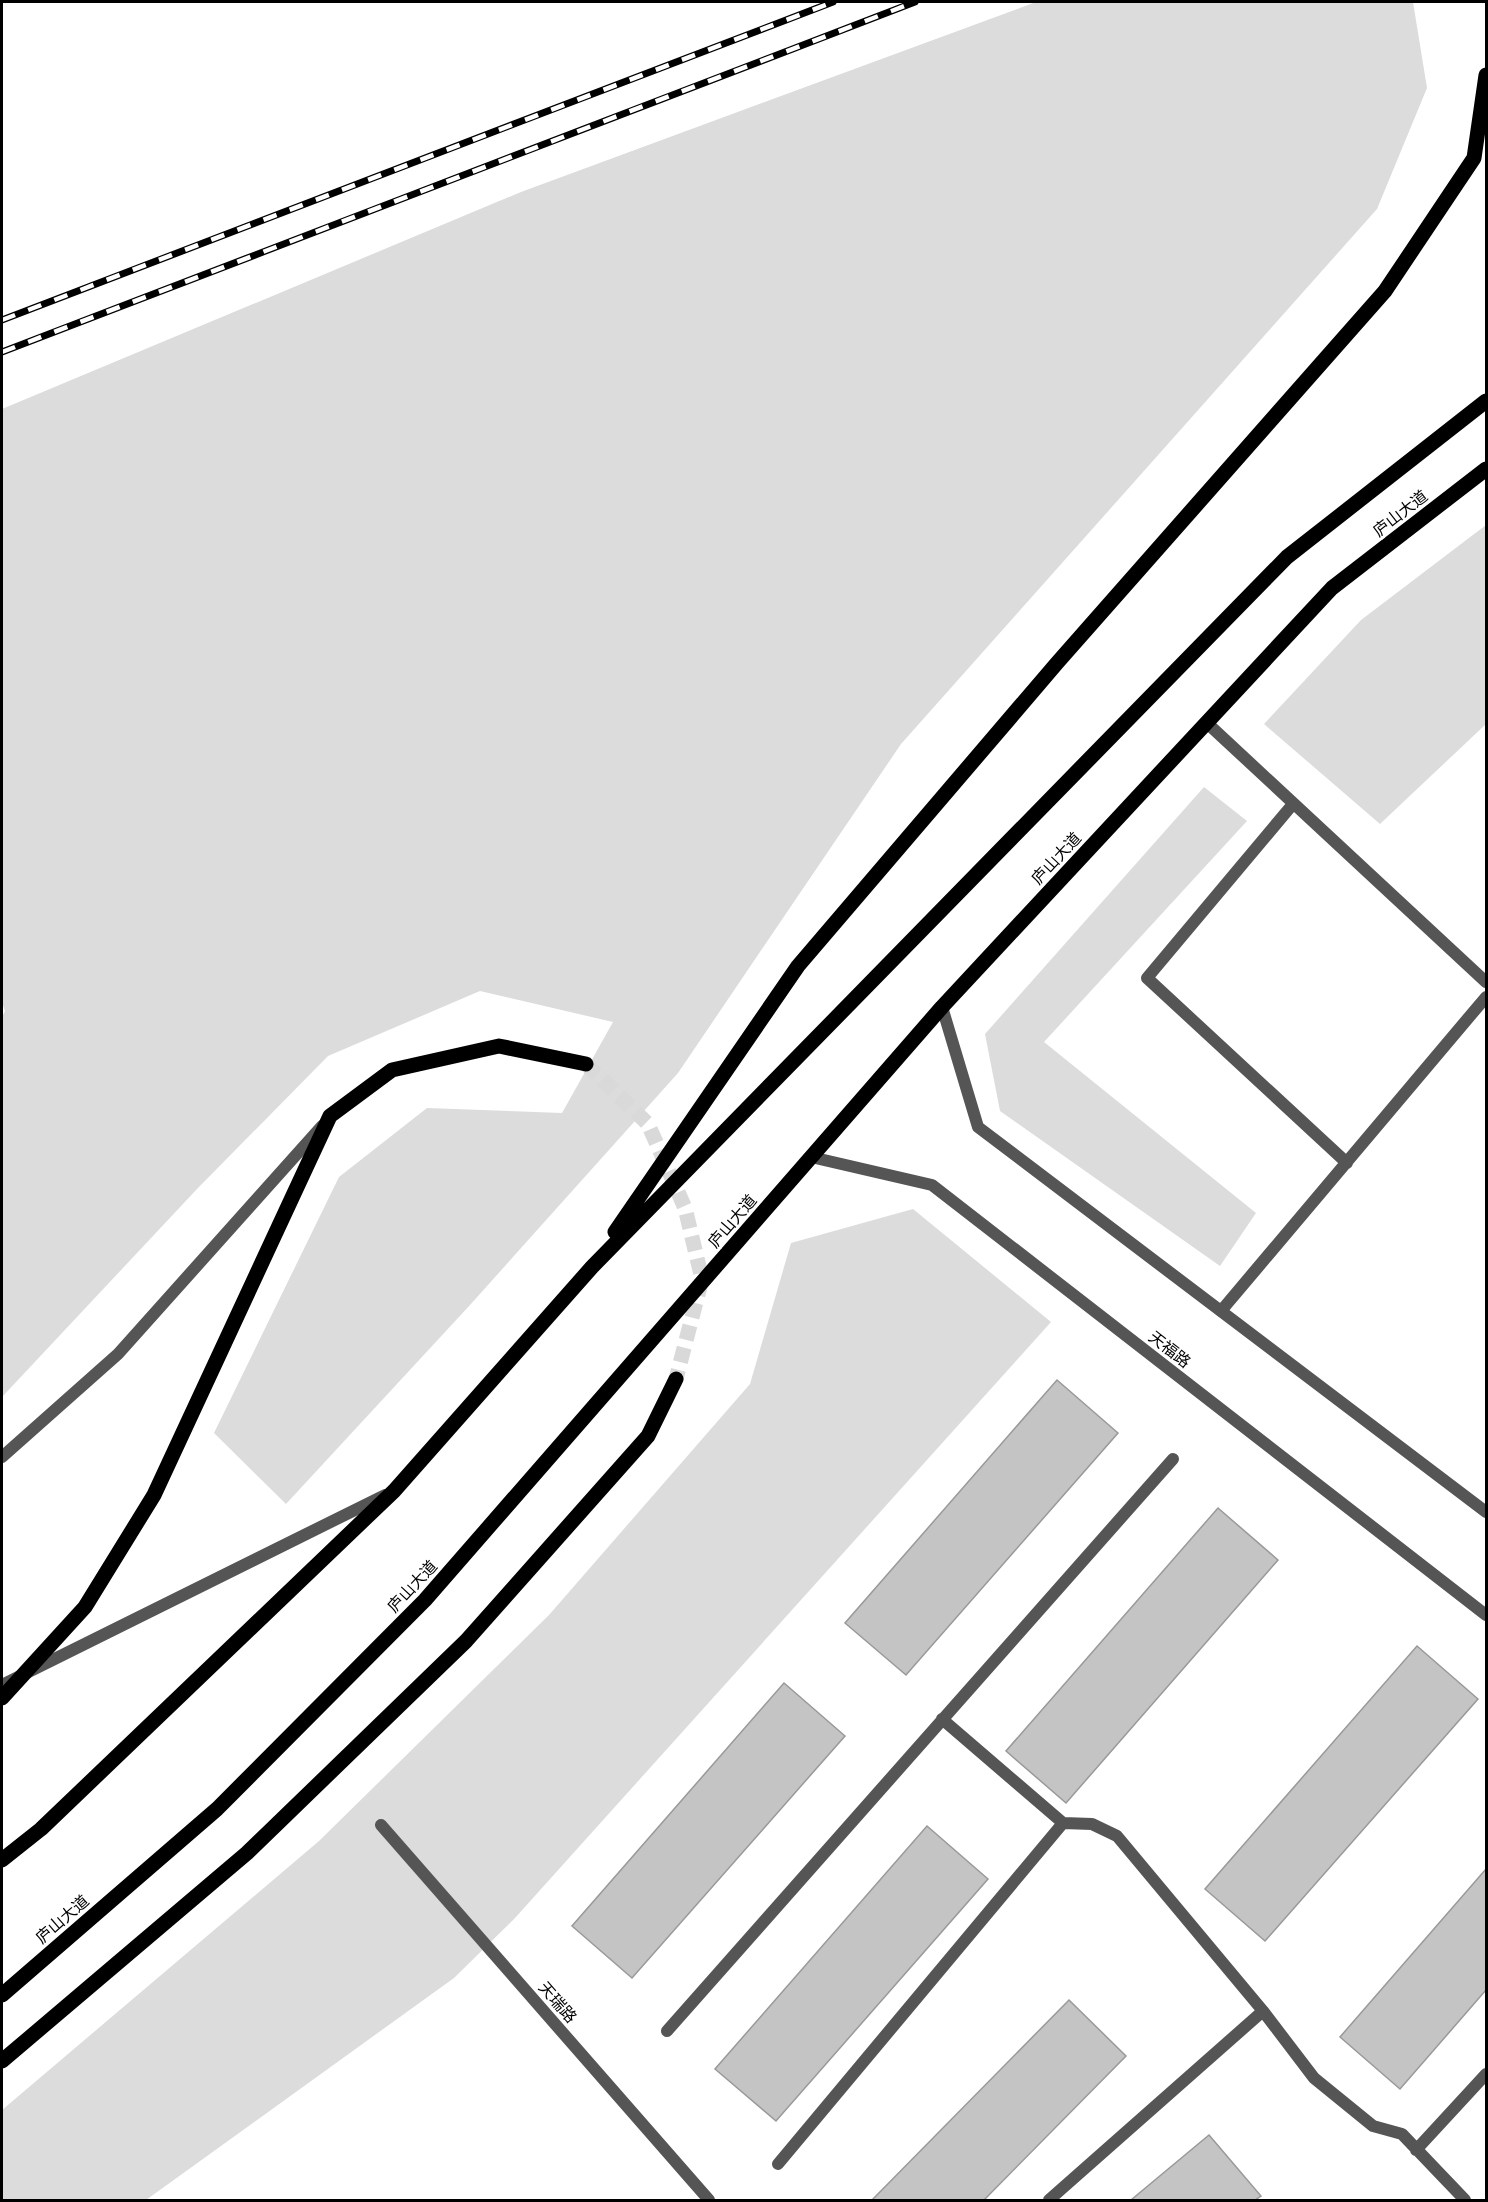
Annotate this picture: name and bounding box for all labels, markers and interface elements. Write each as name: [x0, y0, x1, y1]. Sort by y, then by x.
street label: 庐山大道: [1368, 485, 1432, 541]
street label: 庐山大道: [1026, 827, 1086, 889]
street label: 庐山大道: [703, 1190, 761, 1252]
street label: 天福路: [1144, 1326, 1196, 1372]
street label: 庐山大道: [382, 1555, 442, 1617]
street label: 庐山大道: [31, 1890, 93, 1948]
street label: 天瑞路: [534, 1977, 582, 2027]

